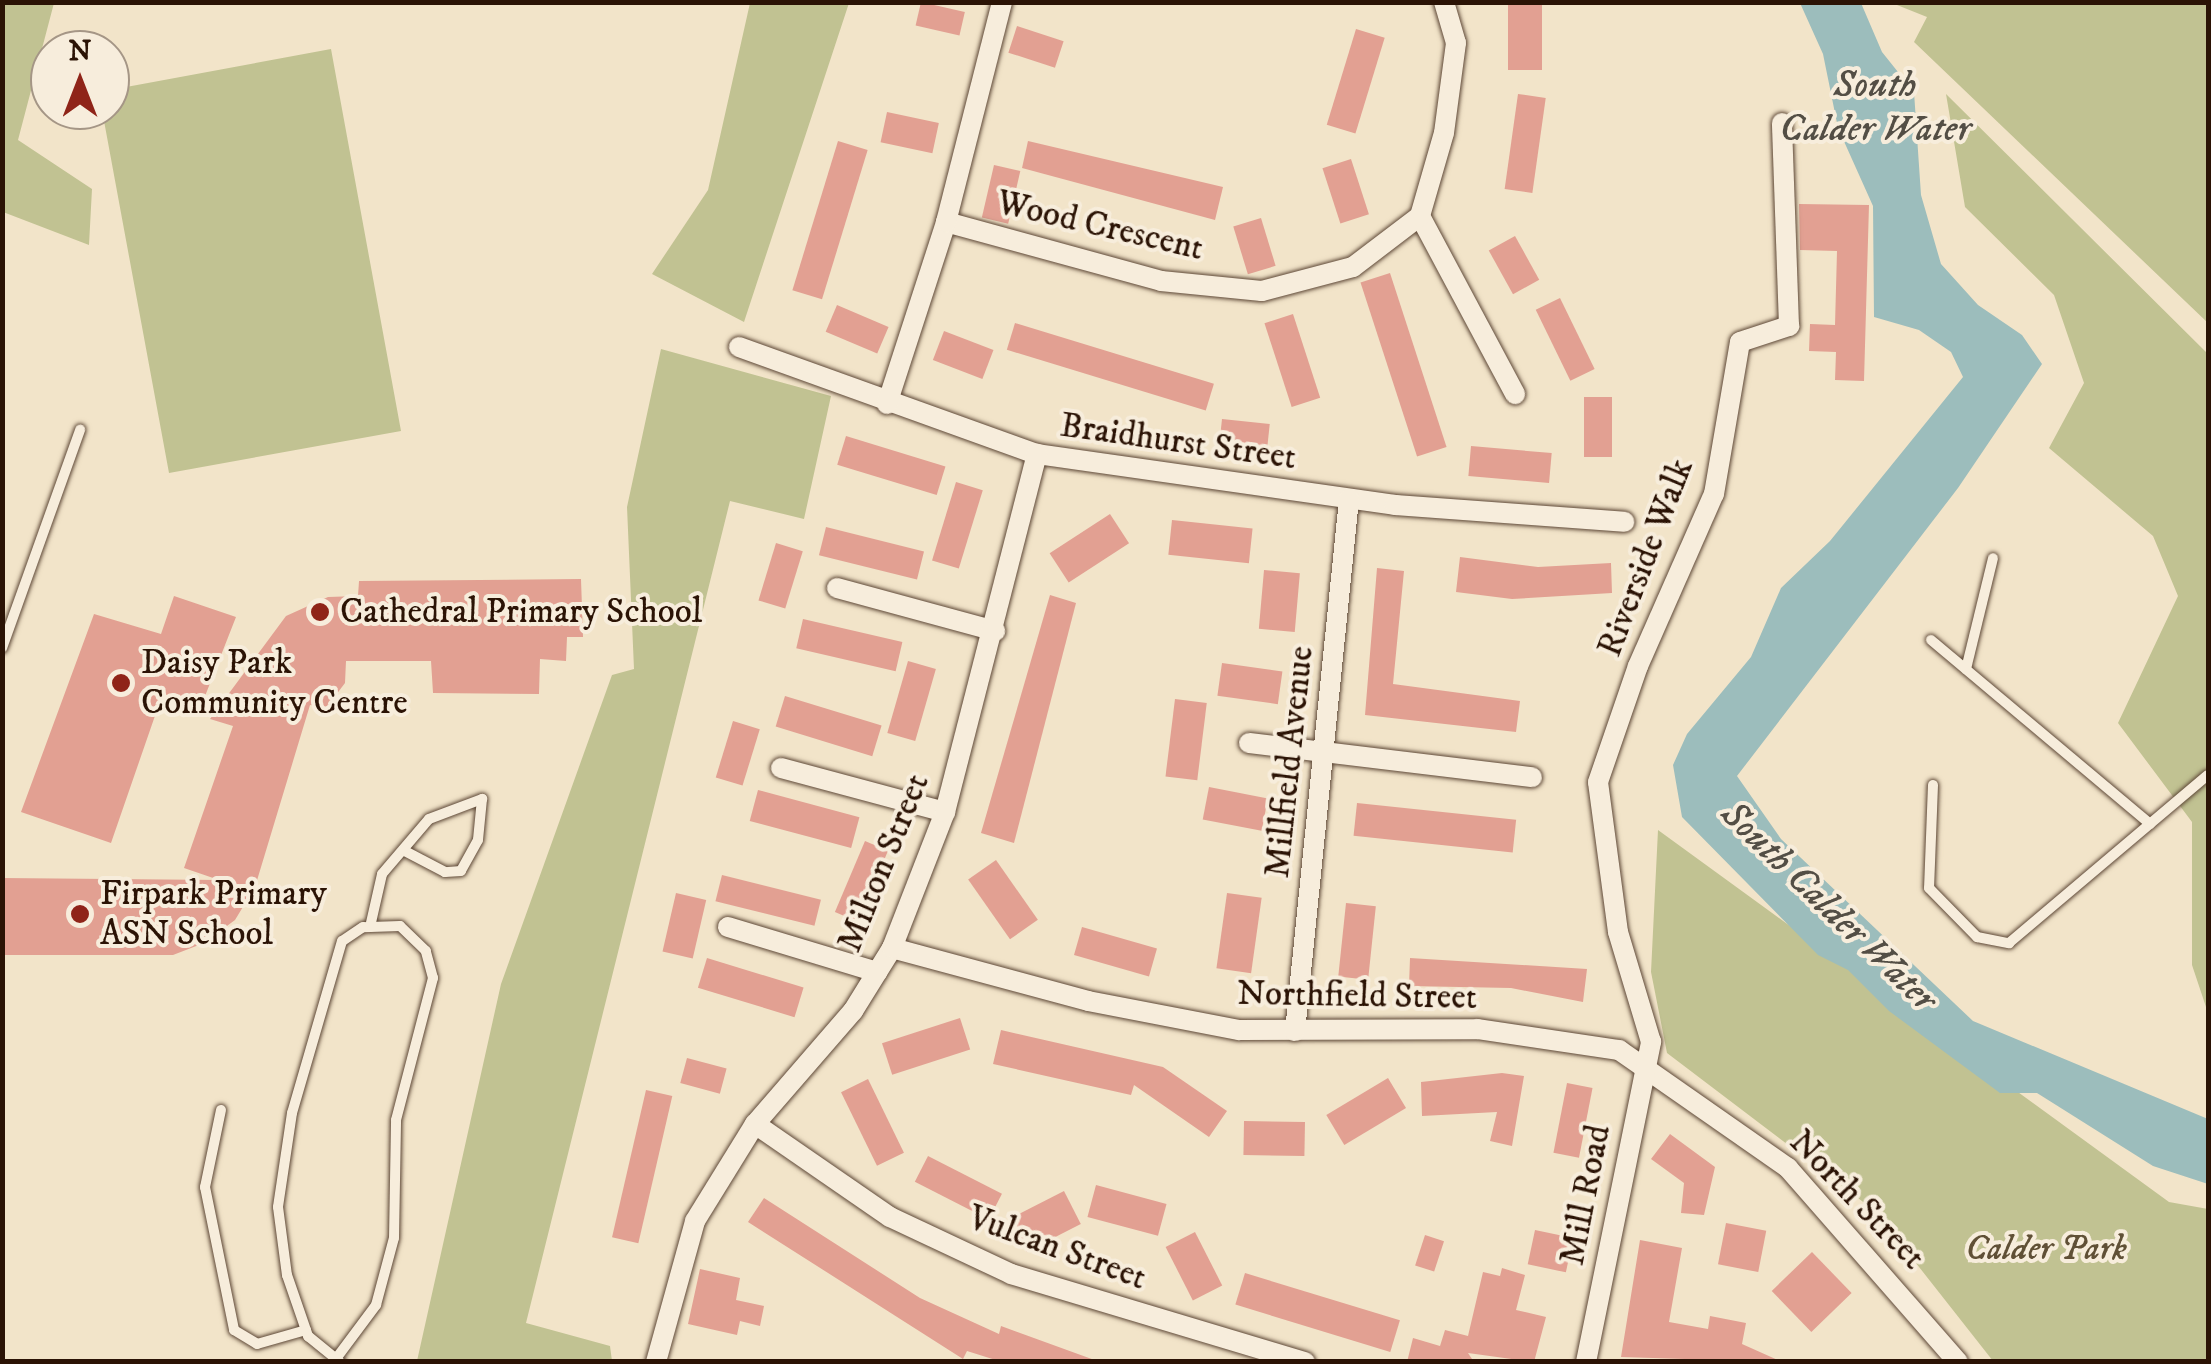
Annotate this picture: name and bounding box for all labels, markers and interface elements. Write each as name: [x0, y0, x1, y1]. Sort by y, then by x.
north arrow: [30, 30, 130, 130]
text: N: [69, 34, 91, 69]
water label: South Calder Water: [1779, 63, 1971, 152]
street label: Wood Crescent: [993, 182, 1207, 270]
street label: Braidhurst Street: [1057, 405, 1299, 479]
street label: Riverside Walk: [1589, 453, 1703, 663]
place label: Cathedral Primary School: [340, 591, 702, 633]
marker: Cathedral Primary School: [309, 601, 331, 623]
place label: Daisy Park Community Centre: [141, 642, 408, 724]
street label: Millfield Avenue: [1257, 644, 1323, 880]
marker: Daisy Park Community Centre: [110, 672, 132, 694]
street label: Milton Street: [829, 768, 939, 958]
water label: South Calder Water: [1710, 792, 1946, 1022]
place label: Firpark Primary ASN School: [100, 873, 327, 955]
marker: Firpark Primary ASN School: [69, 903, 91, 925]
street label: Northfield Street: [1237, 973, 1477, 1019]
street label: Mill Road: [1552, 1121, 1620, 1269]
street label: North Street: [1780, 1121, 1934, 1279]
street label: Vulcan Street: [962, 1196, 1152, 1300]
park label: Calder Park: [1965, 1228, 2127, 1270]

